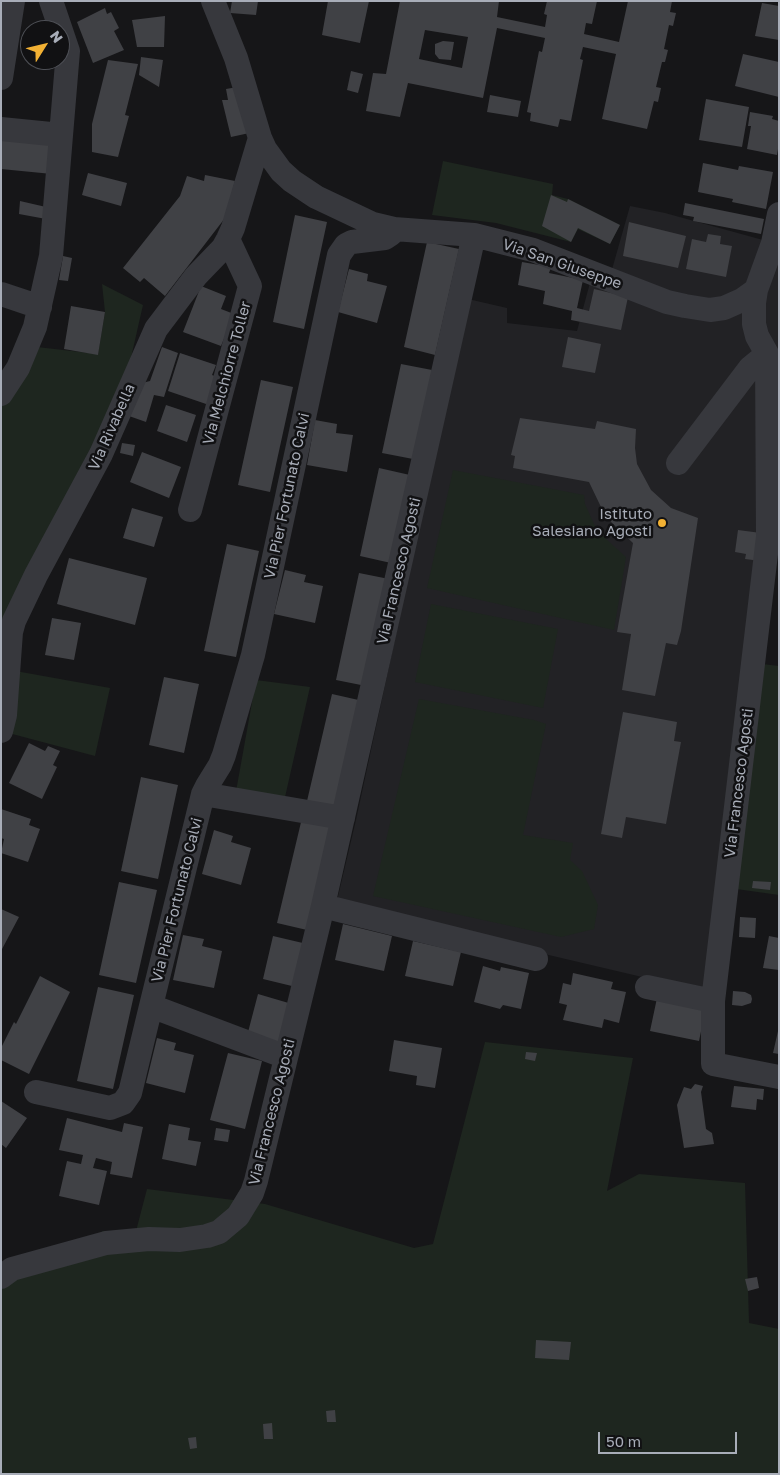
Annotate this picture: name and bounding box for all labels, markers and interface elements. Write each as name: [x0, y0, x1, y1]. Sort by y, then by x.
north arrow: [20, 20, 70, 70]
text: N: [47, 27, 67, 46]
street label: Via San Giuseppe: [500, 235, 624, 293]
street label: Via Melchiorre Toller: [199, 299, 255, 447]
street label: Via Rivabella: [85, 381, 139, 473]
street label: Via Pier Fortunato Calvi: [261, 411, 313, 581]
street label: Via Francesco Agosti: [373, 496, 425, 646]
place label: Istituto Salesiano Agosti: [532, 505, 652, 540]
marker: Istituto Salesiano Agosti: [656, 517, 668, 529]
street label: Via Francesco Agosti: [721, 707, 757, 859]
street label: Via Pier Fortunato Calvi: [148, 816, 206, 984]
street label: Via Francesco Agosti: [245, 1037, 299, 1187]
scale bar: [600, 1422, 739, 1454]
text: 50 m: [606, 1432, 641, 1450]

